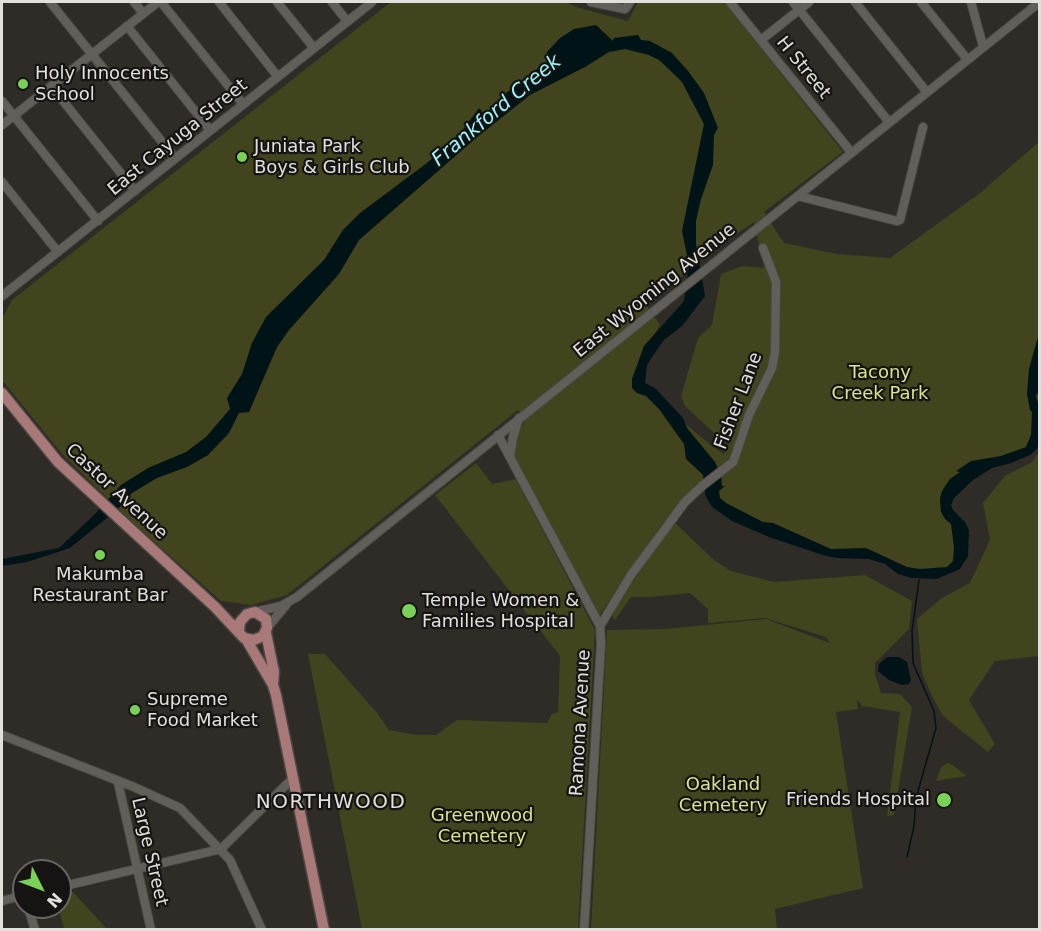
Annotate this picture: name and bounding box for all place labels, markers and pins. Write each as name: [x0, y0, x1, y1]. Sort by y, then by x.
place label: Holy Innocents School: [35, 63, 169, 106]
marker: Holy Innocents School: [16, 77, 30, 91]
place label: Juniata Park Boys & Girls Club: [254, 136, 410, 178]
marker: Juniata Park Boys & Girls Club: [235, 150, 249, 164]
marker: Makumba Restaurant Bar: [93, 548, 107, 562]
place label: Makumba Restaurant Bar: [32, 564, 168, 606]
place label: Temple Women & Families Hospital: [422, 590, 579, 632]
marker: Temple Women & Families Hospital: [400, 602, 418, 620]
place label: Supreme Food Market: [147, 689, 258, 732]
marker: Supreme Food Market: [128, 703, 142, 717]
place label: Friends Hospital: [786, 789, 930, 811]
marker: Friends Hospital: [935, 791, 953, 809]

